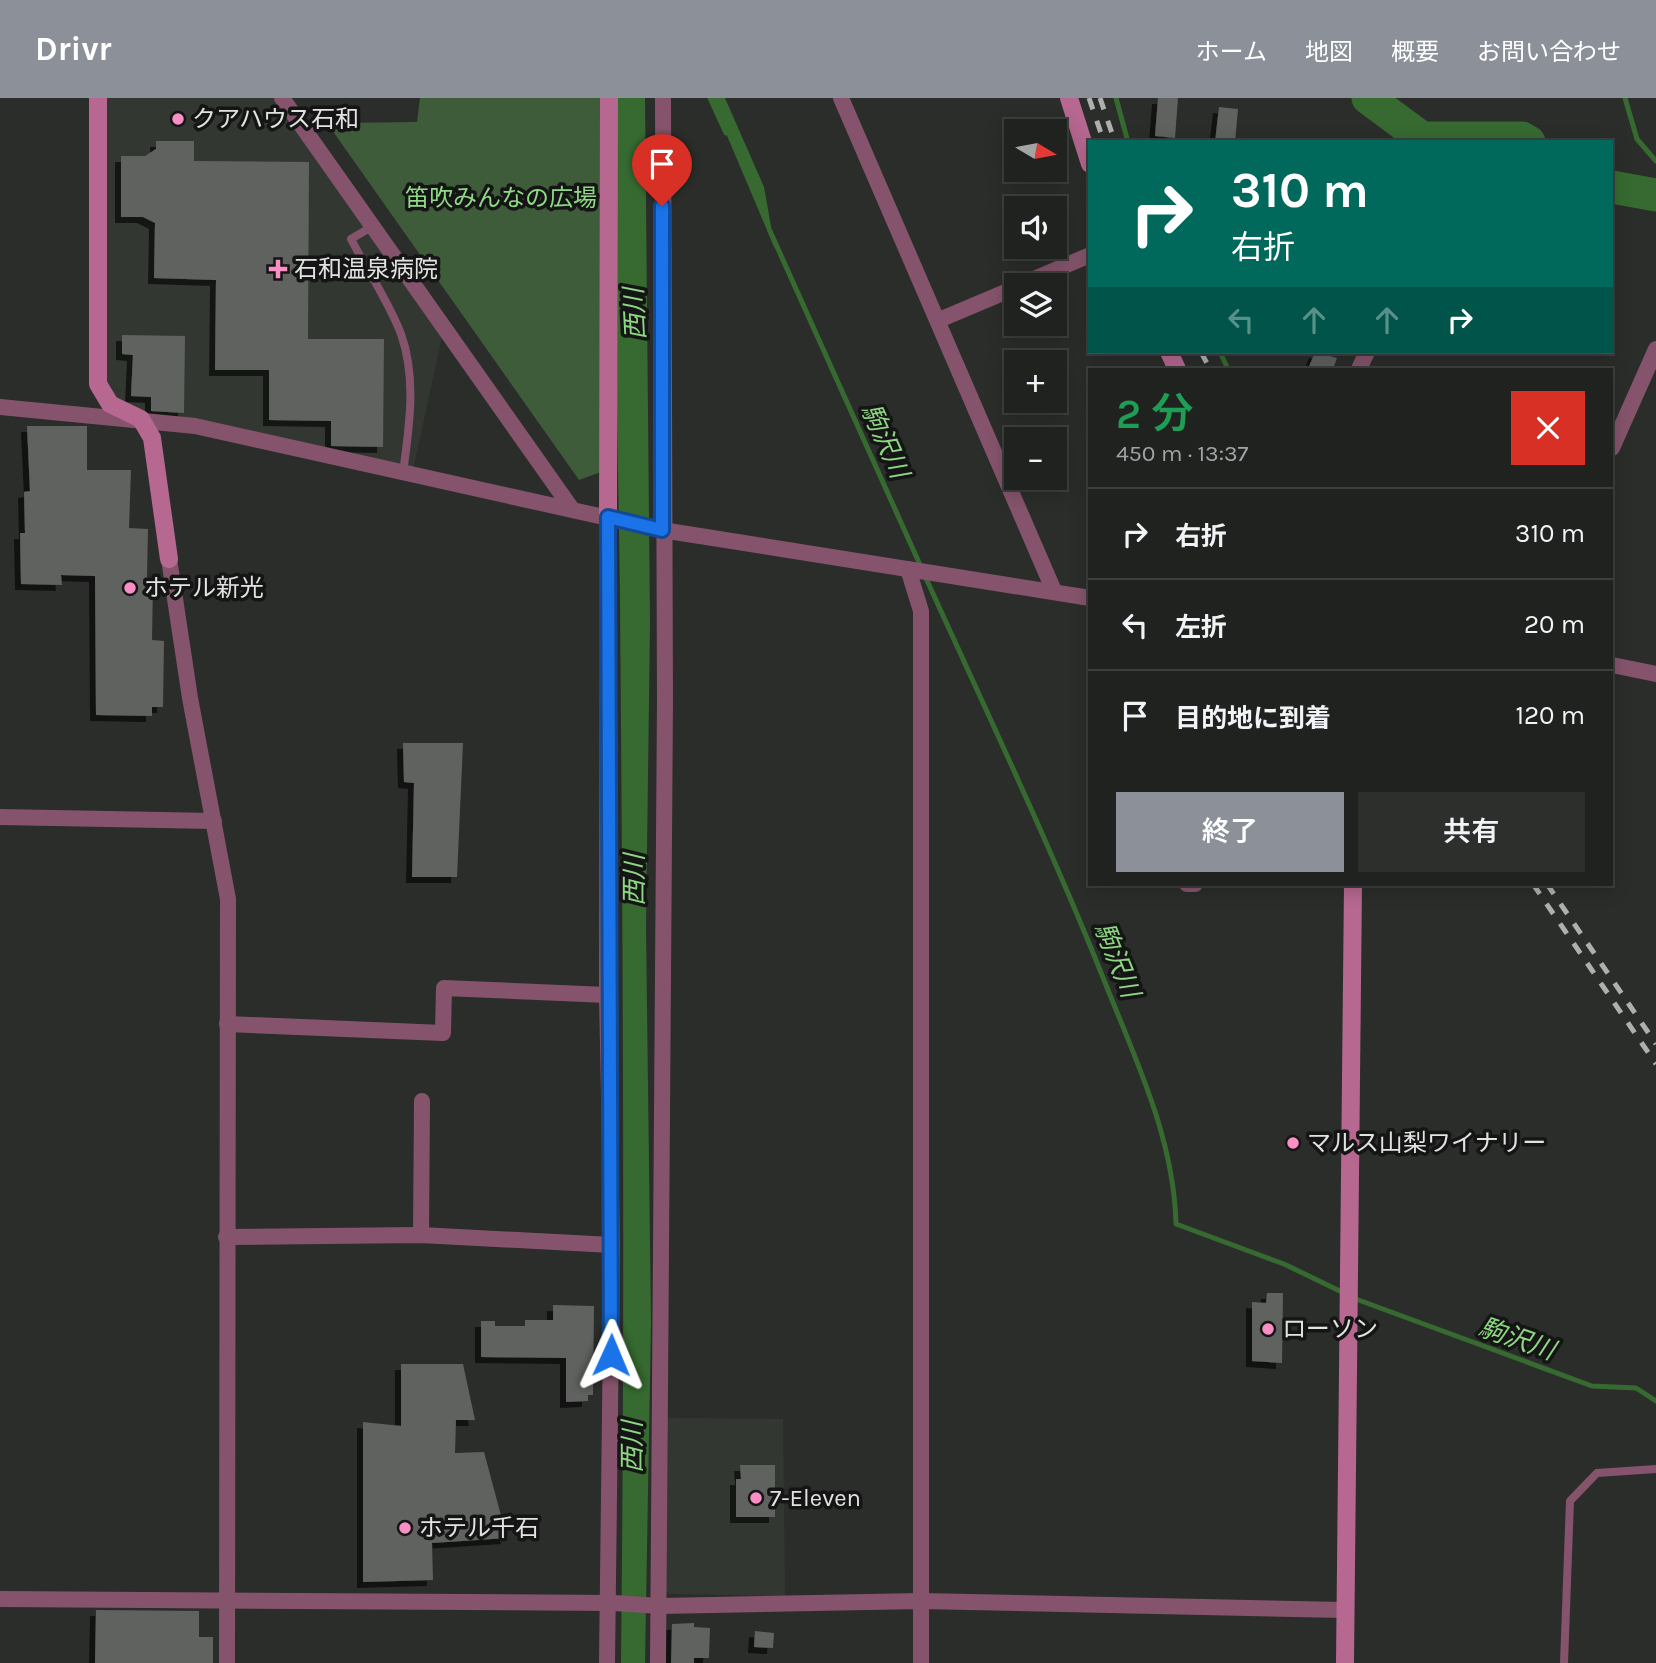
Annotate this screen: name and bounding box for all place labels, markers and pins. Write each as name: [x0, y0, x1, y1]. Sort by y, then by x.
place label: クアハウス石和: [192, 105, 359, 133]
marker: クアハウス石和: [170, 111, 186, 127]
pin: [632, 134, 692, 206]
place label: 石和温泉病院: [294, 255, 438, 283]
marker: 石和温泉病院: [268, 259, 288, 279]
place label: ホテル新光: [144, 574, 264, 602]
marker: ホテル新光: [122, 580, 138, 596]
place label: マルス山梨ワイナリー: [1307, 1129, 1547, 1157]
marker: マルス山梨ワイナリー: [1285, 1135, 1301, 1151]
place label: ローソン: [1282, 1315, 1378, 1343]
marker: ローソン: [1260, 1321, 1276, 1337]
place label: 7-Eleven: [770, 1484, 861, 1512]
marker: 7-Eleven: [748, 1490, 764, 1506]
place label: ホテル千石: [419, 1514, 539, 1542]
marker: ホテル千石: [397, 1520, 413, 1536]

